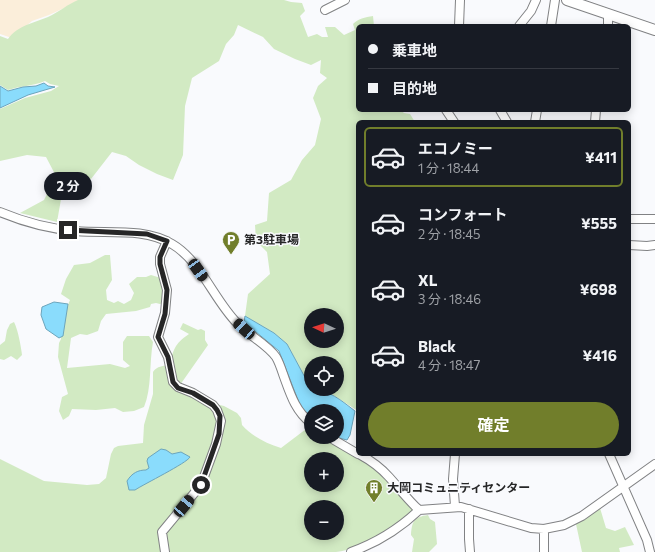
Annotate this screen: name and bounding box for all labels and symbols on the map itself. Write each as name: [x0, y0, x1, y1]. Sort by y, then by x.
callout: 2 分: [44, 172, 92, 200]
route end: [59, 221, 77, 239]
parking icon: 第3駐車場: [221, 230, 241, 255]
place label: 第3駐車場: [244, 232, 299, 246]
car: [186, 257, 210, 283]
north arrow: [304, 308, 344, 348]
car: [231, 317, 257, 341]
route start: [192, 476, 210, 494]
building icon: 大岡コミュニティセンター: [364, 478, 384, 503]
place label: 大岡コミュニティセンター: [387, 480, 530, 494]
car: [172, 493, 196, 519]

